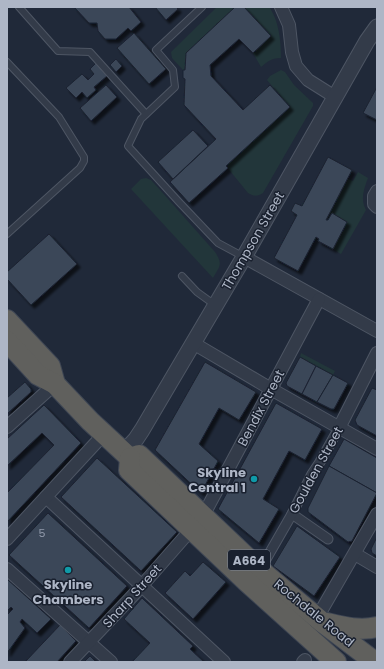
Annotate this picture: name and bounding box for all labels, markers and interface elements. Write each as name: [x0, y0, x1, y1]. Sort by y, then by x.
street label: Thompson Street: [217, 188, 289, 294]
street label: Bendix Street: [233, 366, 289, 450]
street label: Goulden Street: [284, 423, 348, 517]
place label: Skyline Central 1: [188, 463, 246, 497]
marker: Skyline Central 1: [249, 474, 259, 484]
house number: 5: [39, 525, 46, 541]
road number: A664: [228, 550, 270, 570]
street label: Sharp Street: [98, 560, 166, 632]
marker: Skyline Chambers: [63, 565, 73, 575]
place label: Skyline Chambers: [33, 575, 103, 609]
street label: Rochdale Road: [270, 575, 358, 651]

